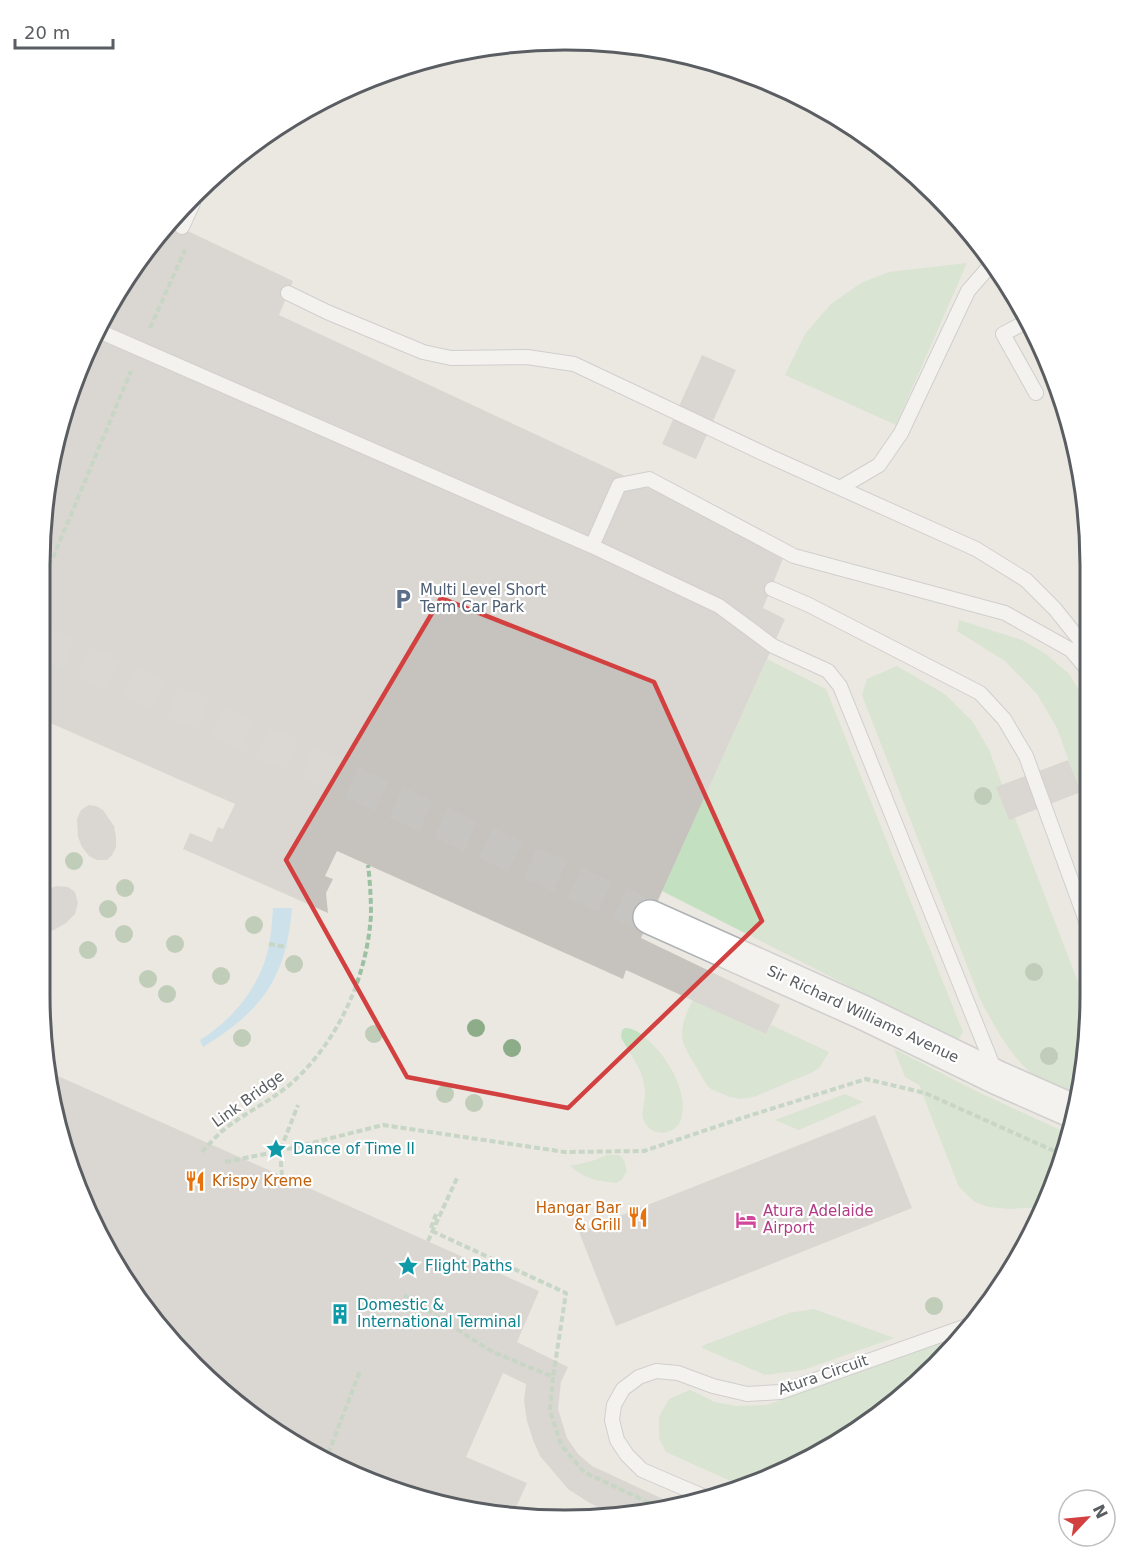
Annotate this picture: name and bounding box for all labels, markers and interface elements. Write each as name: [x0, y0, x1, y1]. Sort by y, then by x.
scale bar: [15, 12, 112, 50]
text: 20 m: [24, 22, 70, 43]
place label: Multi Level Short Term Car Park: [419, 581, 546, 616]
parking icon: Multi Level Short Term Car Park: [391, 587, 415, 611]
street label: Sir Richard Williams Avenue: [764, 962, 962, 1066]
street label: Link Bridge: [209, 1067, 287, 1131]
place icon: Dance of Time II: [264, 1137, 288, 1161]
place label: Dance of Time II: [293, 1140, 415, 1158]
restaurant icon: Krispy Kreme: [183, 1169, 207, 1193]
place label: Krispy Kreme: [212, 1172, 312, 1190]
place label: Hangar Bar & Grill: [536, 1199, 622, 1234]
place label: Atura Adelaide Airport: [763, 1202, 874, 1237]
restaurant icon: Hangar Bar & Grill: [626, 1205, 650, 1229]
hotel icon: Atura Adelaide Airport: [734, 1208, 758, 1232]
place icon: Flight Paths: [396, 1254, 420, 1278]
place label: Flight Paths: [425, 1257, 513, 1275]
place label: Domestic & International Terminal: [357, 1296, 521, 1331]
building icon: Domestic & International Terminal: [328, 1302, 352, 1326]
street label: Atura Circuit: [776, 1351, 870, 1399]
north arrow: [1057, 1488, 1117, 1548]
text: N: [1089, 1501, 1112, 1522]

